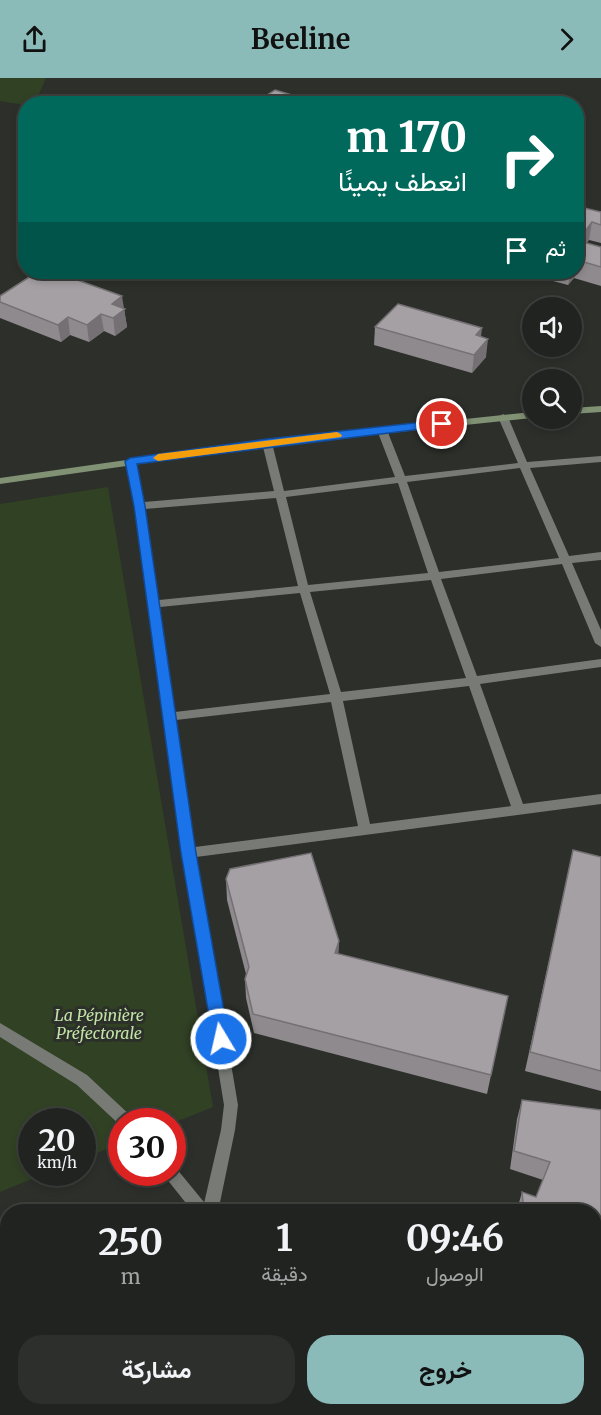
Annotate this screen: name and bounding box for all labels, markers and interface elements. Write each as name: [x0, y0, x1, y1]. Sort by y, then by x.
text: Beeline: [251, 22, 350, 56]
icon: share: [18, 23, 51, 56]
icon: forward: [550, 23, 583, 56]
text: 170 m: [346, 111, 467, 163]
icon: right: [488, 120, 566, 198]
text: انعطف يمينًا: [338, 164, 467, 198]
icon: arrive: [500, 234, 533, 267]
text: ثم: [545, 234, 566, 262]
map controls: [522, 297, 582, 429]
button: sound: [522, 297, 582, 357]
button: search: [522, 369, 582, 429]
pin: [416, 398, 467, 449]
icon: arrive: [425, 407, 458, 440]
park label: La Pépinière Préfectorale: [54, 1005, 144, 1043]
position arrow: [189, 1007, 253, 1071]
speed limit sign: 30: [108, 1108, 186, 1186]
text: 20: [38, 1121, 76, 1159]
text: km/h: [37, 1153, 77, 1172]
text: 1: [276, 1216, 293, 1261]
text: 09:46: [406, 1216, 504, 1261]
text: 250: [98, 1220, 163, 1265]
text: دقيقة: [261, 1261, 308, 1286]
text: الوصول: [426, 1261, 484, 1286]
text: m: [121, 1264, 141, 1289]
button: مشاركة: [18, 1335, 295, 1404]
button: خروج: [307, 1335, 584, 1404]

